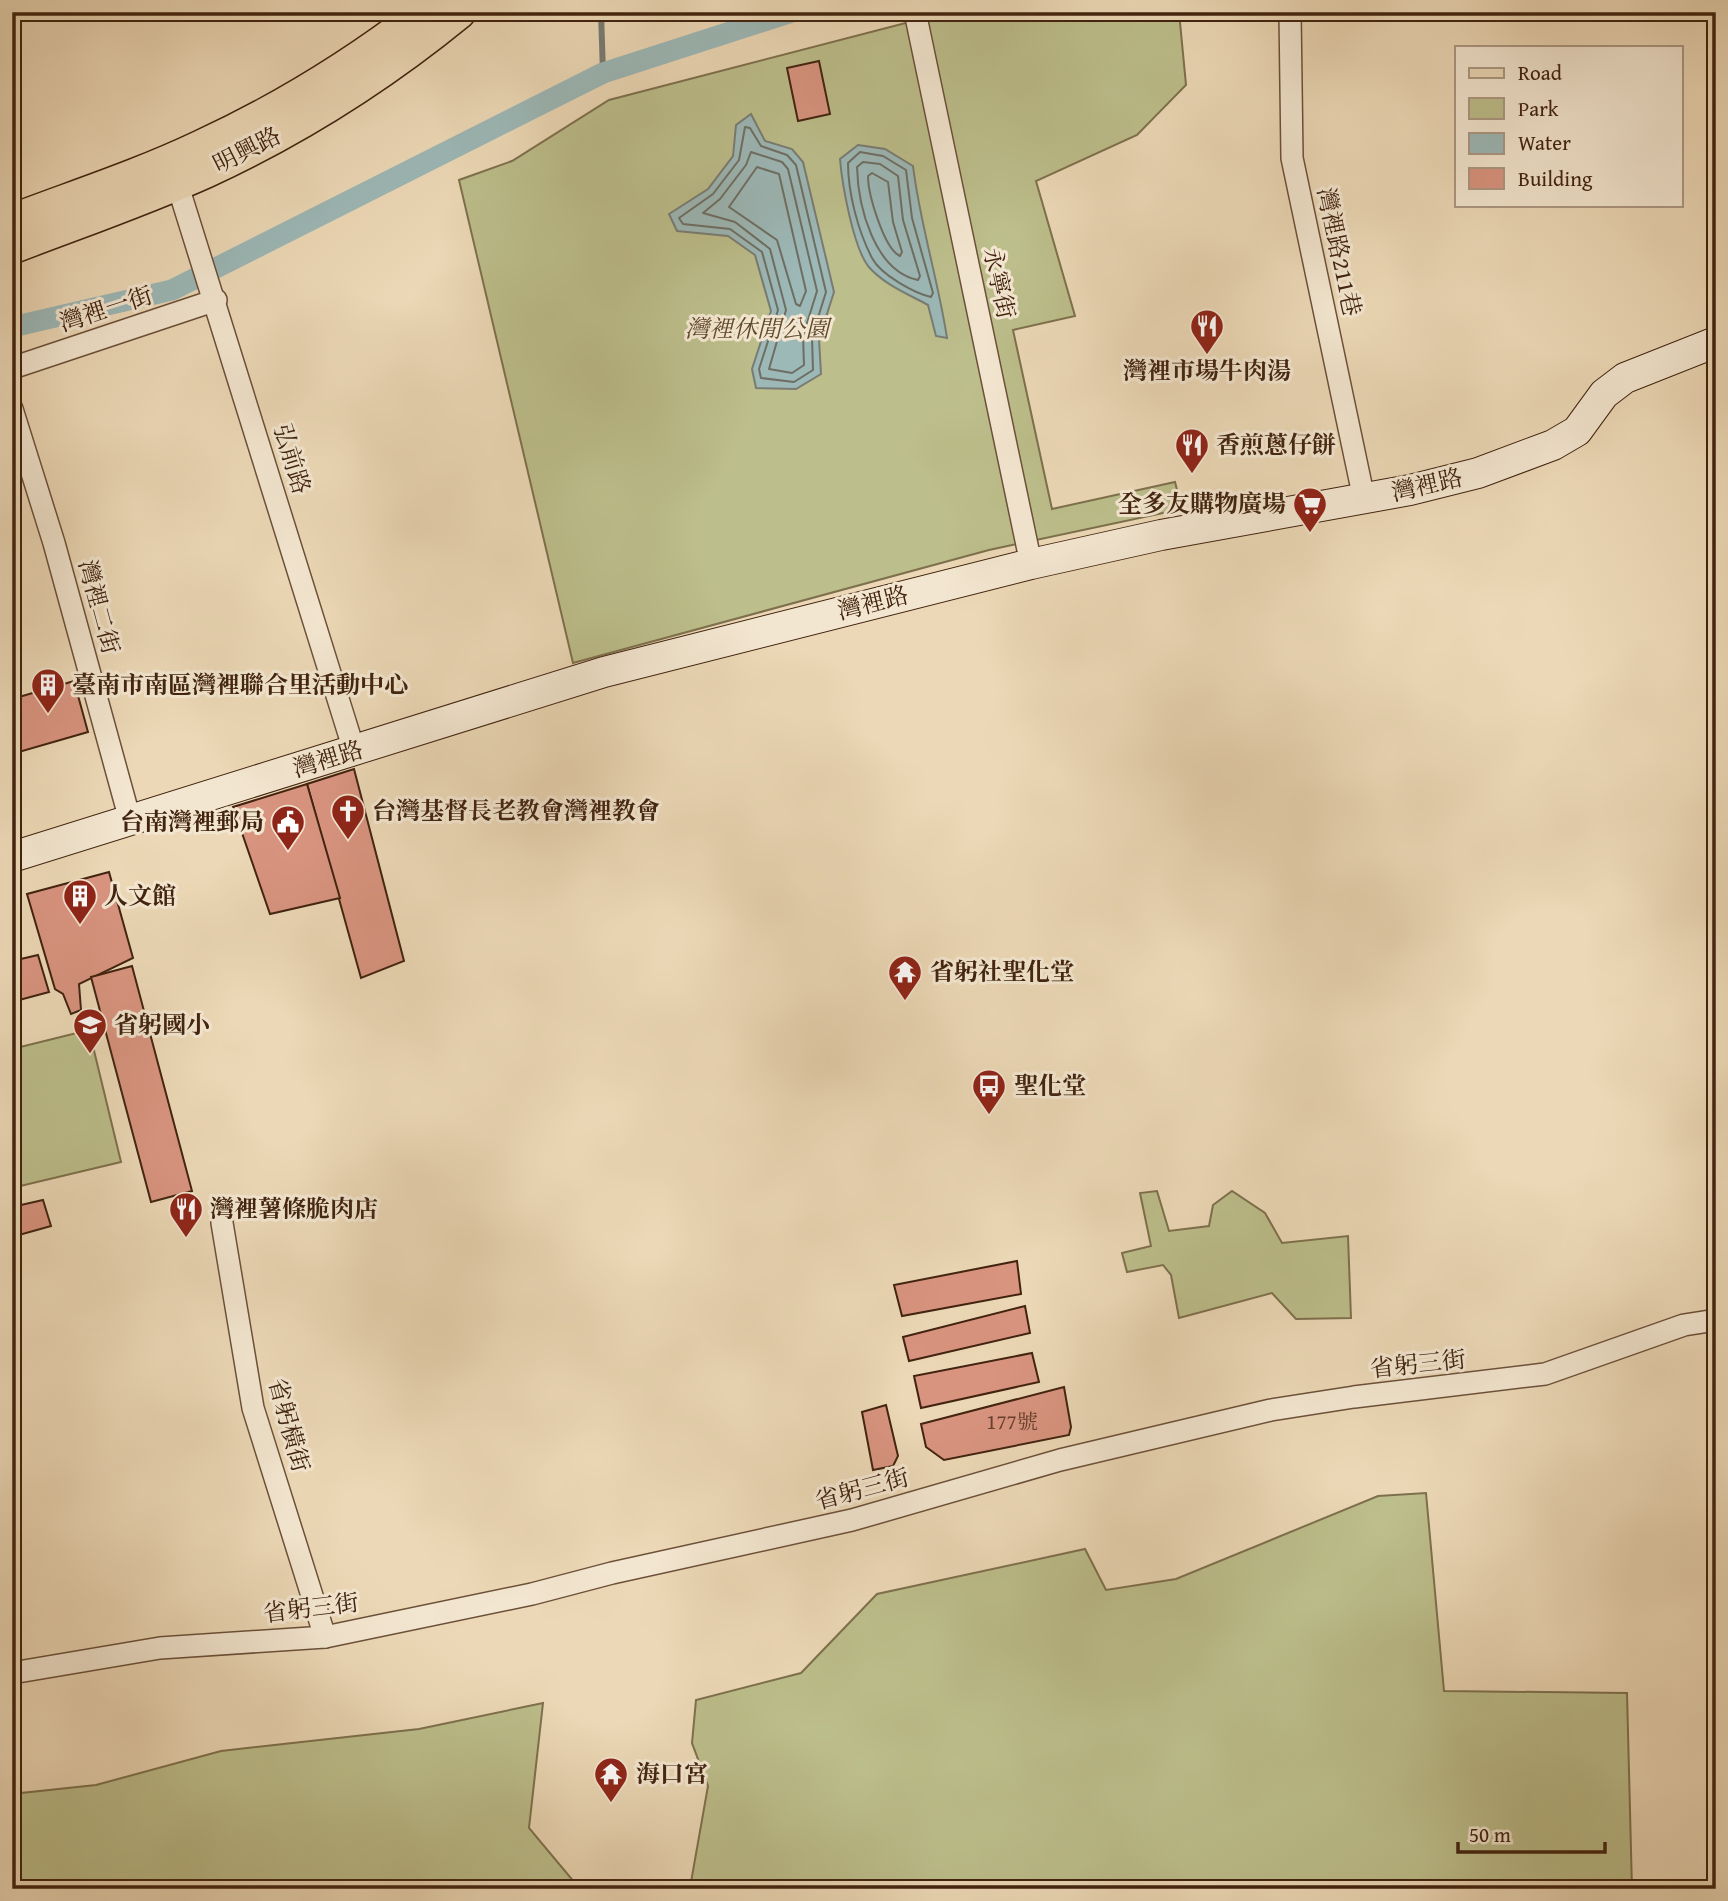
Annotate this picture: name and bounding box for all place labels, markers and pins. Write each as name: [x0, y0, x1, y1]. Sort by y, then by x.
restaurant icon: 灣裡市場牛肉湯: [1188, 307, 1226, 356]
place label: 灣裡市場牛肉湯: [1123, 353, 1291, 388]
restaurant icon: 香煎蔥仔餅: [1173, 426, 1211, 475]
place label: 香煎蔥仔餅: [1216, 427, 1336, 462]
supermarket icon: 全多友購物廣場: [1291, 485, 1329, 534]
place label: 全多友購物廣場: [1118, 486, 1286, 521]
building icon: 臺南市南區灣裡聯合里活動中心: [29, 666, 67, 715]
place label: 臺南市南區灣裡聯合里活動中心: [72, 667, 408, 702]
church icon: 台灣基督長老教會灣裡教會: [329, 792, 367, 841]
place label: 台灣基督長老教會灣裡教會: [372, 793, 660, 828]
public building icon: 台南灣裡郵局: [269, 803, 307, 852]
place label: 台南灣裡郵局: [120, 804, 264, 839]
building icon: 人文館: [61, 877, 99, 926]
place label: 人文館: [104, 878, 176, 913]
temple icon: 省躬社聖化堂: [886, 953, 924, 1002]
place label: 省躬社聖化堂: [930, 954, 1074, 989]
school or university icon: 省躬國小: [71, 1006, 109, 1055]
place label: 省躬國小: [114, 1007, 210, 1042]
bus stop icon: 聖化堂: [970, 1067, 1008, 1116]
place label: 聖化堂: [1014, 1068, 1086, 1103]
restaurant icon: 灣裡薯條脆肉店: [167, 1190, 205, 1239]
place label: 灣裡薯條脆肉店: [210, 1191, 378, 1226]
temple icon: 海口宮: [592, 1755, 630, 1804]
place label: 海口宮: [636, 1756, 708, 1791]

